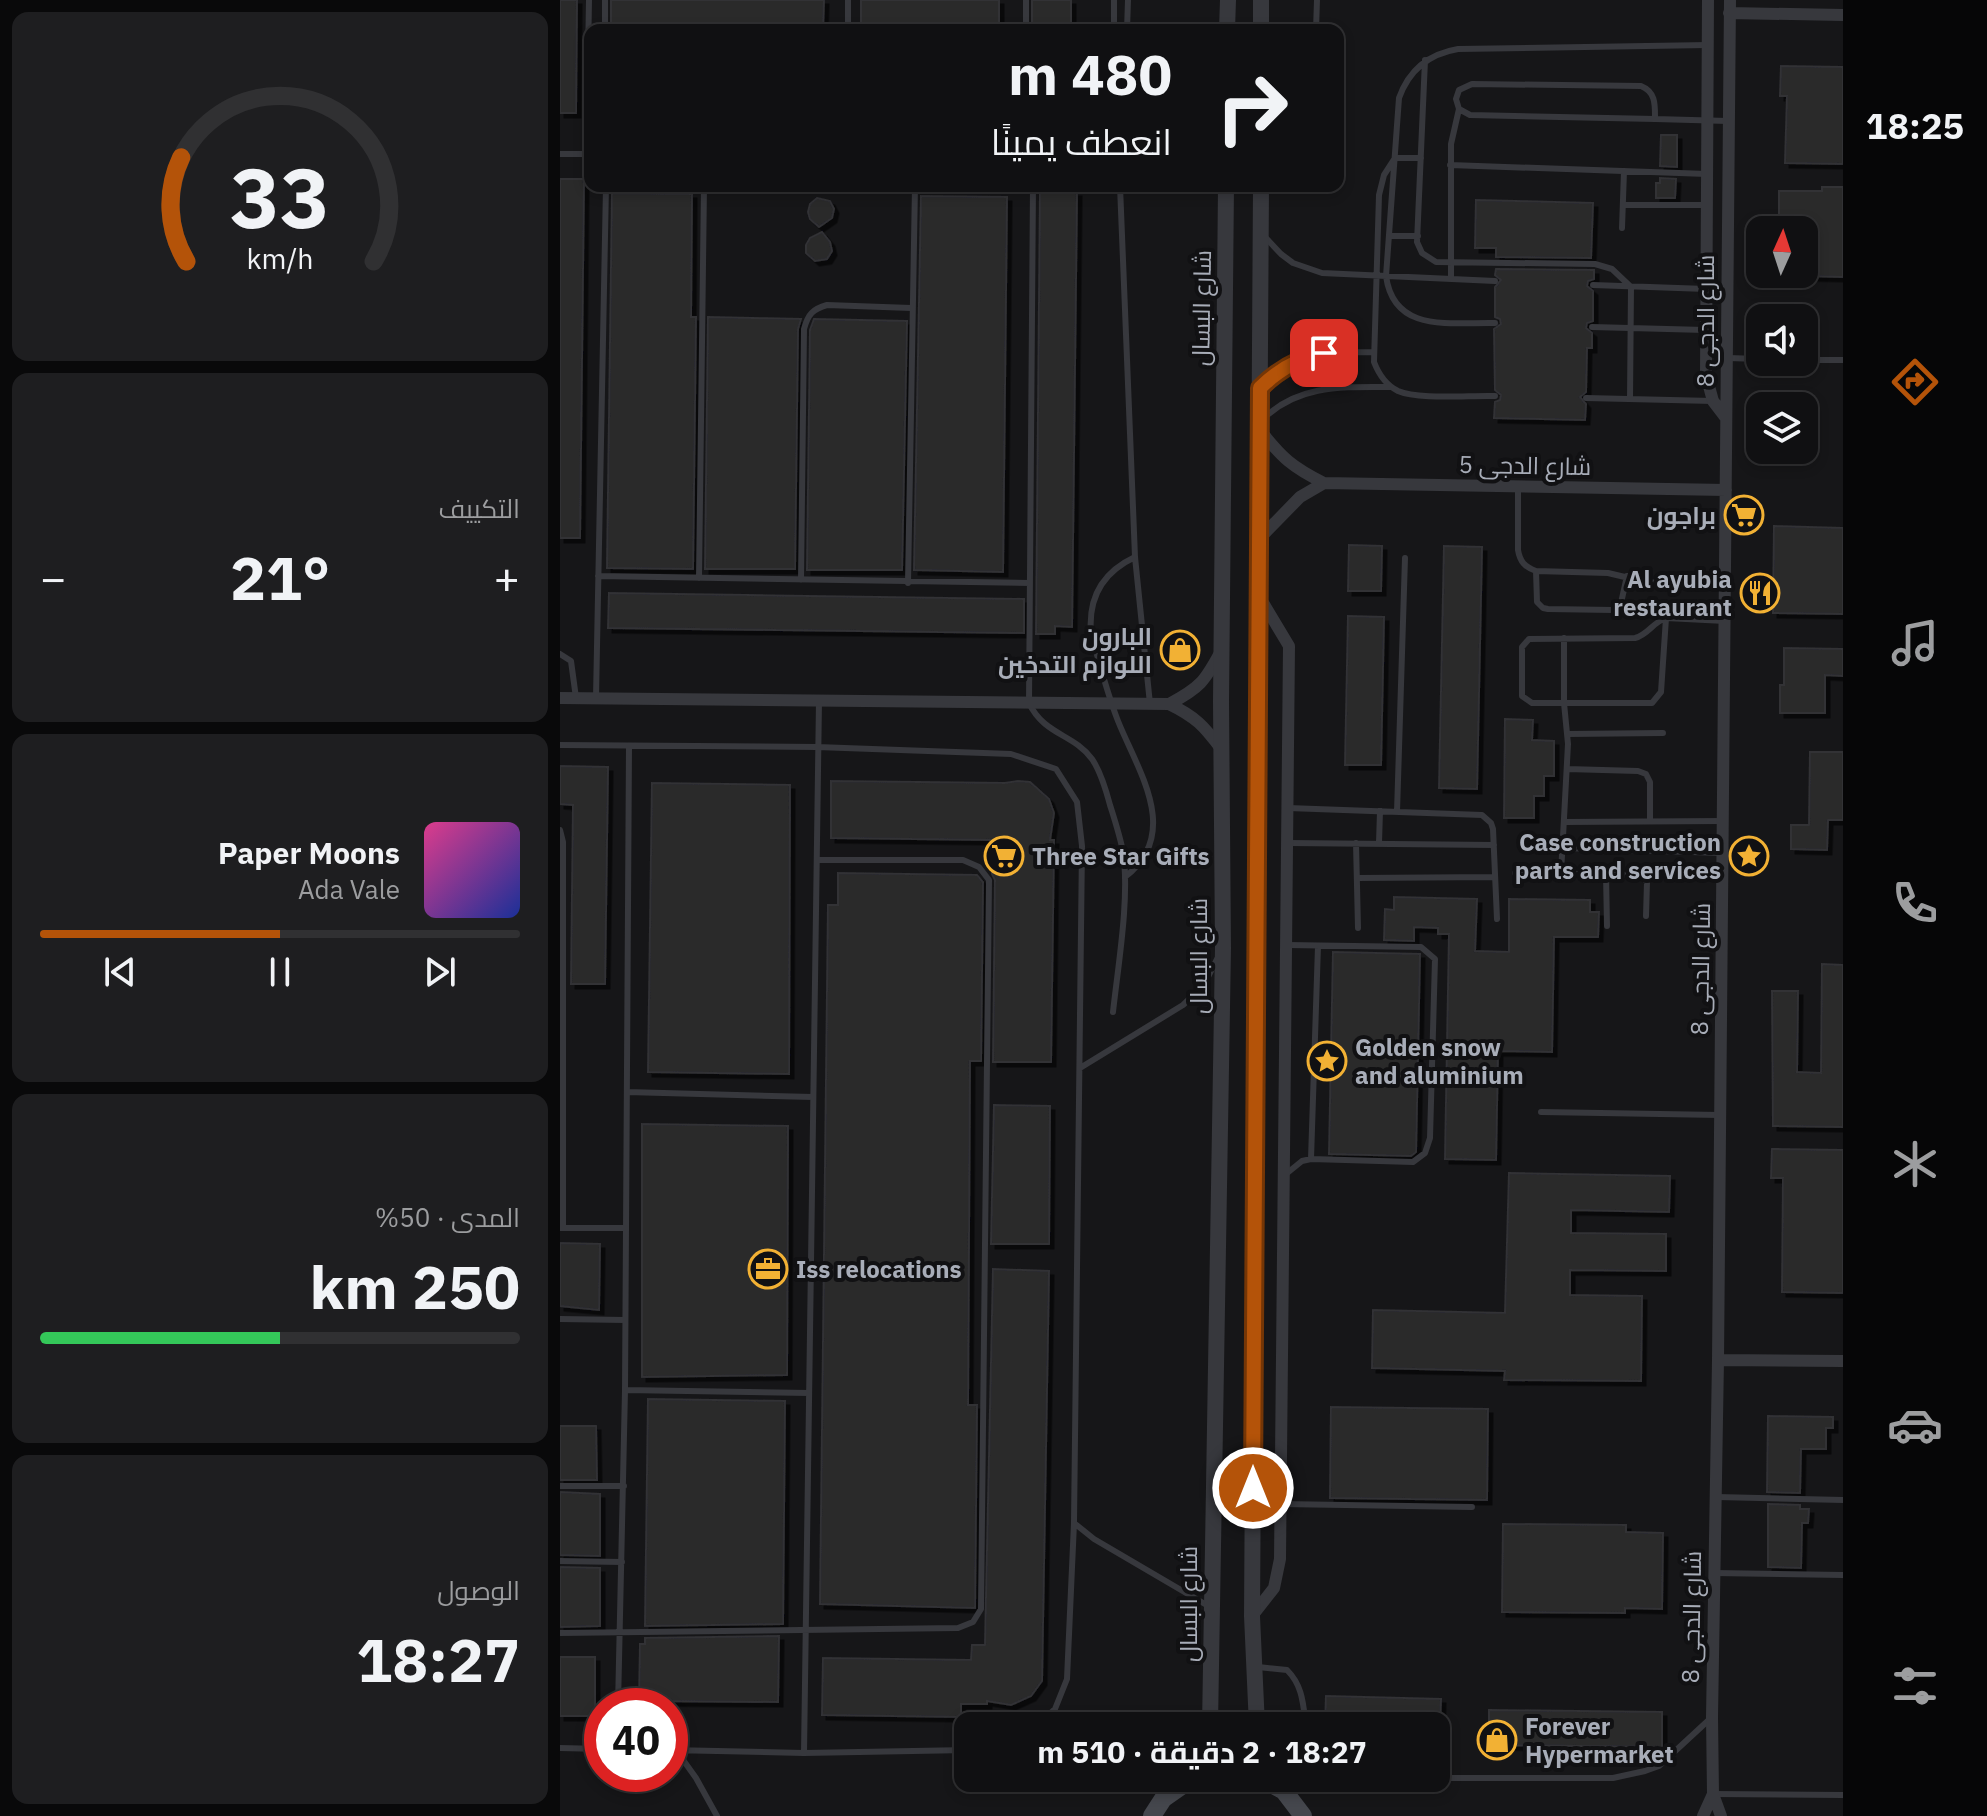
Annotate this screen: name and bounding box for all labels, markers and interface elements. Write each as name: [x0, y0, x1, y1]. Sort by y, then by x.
text: 480 m: [1008, 38, 1172, 110]
icon: right: [1200, 56, 1304, 160]
text: 18:25: [1866, 102, 1964, 149]
text: انعطف يمينًا: [991, 118, 1172, 165]
text: 33: [230, 143, 330, 251]
north arrow: [1746, 216, 1818, 288]
map controls: [1746, 216, 1818, 464]
text: km/h: [246, 241, 314, 278]
street label: شارع البسال: [1184, 250, 1219, 366]
street label: شارع الدجى 8: [1689, 255, 1722, 387]
button: sound: [1746, 304, 1818, 376]
pin: [1290, 319, 1358, 387]
icon: arrive: [1302, 331, 1346, 375]
icon: directions: [1887, 354, 1943, 410]
button: layers: [1746, 392, 1818, 464]
street label: شارع الدجى 5: [1458, 448, 1592, 483]
text: التكييف: [438, 491, 520, 525]
supermarket icon: براجون: [1723, 494, 1765, 536]
place label: براجون: [1647, 499, 1716, 531]
text: 21°: [230, 538, 330, 617]
text: −: [40, 549, 66, 606]
text: +: [494, 549, 520, 606]
place label: Al ayubia restaurant: [1613, 563, 1732, 623]
restaurant icon: Al ayubia restaurant: [1739, 572, 1781, 614]
icon: music: [1887, 615, 1943, 671]
place label: البارون اللوازم التدخين: [998, 620, 1152, 681]
shop icon: البارون اللوازم التدخين: [1159, 629, 1201, 671]
place label: Case construction parts and services: [1515, 826, 1721, 886]
text: Paper Moons: [218, 833, 400, 872]
supermarket icon: Three Star Gifts: [983, 835, 1025, 877]
place icon: Case construction parts and services: [1728, 835, 1770, 877]
place label: Three Star Gifts: [1032, 840, 1210, 872]
text: Ada Vale: [298, 872, 400, 906]
icon: phone: [1887, 875, 1943, 931]
street label: شارع البسال: [1182, 898, 1215, 1014]
street label: شارع الدجى 8: [1683, 902, 1718, 1036]
icon: previous: [98, 950, 142, 994]
icon: pause: [258, 950, 302, 994]
icon: next: [418, 950, 462, 994]
place label: Golden snow and aluminium: [1355, 1031, 1524, 1091]
place icon: Golden snow and aluminium: [1306, 1040, 1348, 1082]
icon: climate: [1887, 1136, 1943, 1192]
text: المدى · 50%: [375, 1200, 520, 1234]
text: 250 km: [310, 1247, 520, 1326]
office icon: Iss relocations: [747, 1248, 789, 1290]
place label: Iss relocations: [796, 1253, 962, 1285]
icon: car: [1887, 1397, 1943, 1453]
position arrow: [1211, 1446, 1295, 1530]
street label: شارع البسال: [1172, 1546, 1205, 1662]
street label: شارع الدجى 8: [1674, 1550, 1709, 1684]
text: الوصول: [437, 1573, 520, 1607]
text: 18:27: [356, 1620, 520, 1699]
icon: filters: [1887, 1658, 1943, 1714]
speed limit sign: 40: [584, 1688, 688, 1792]
place label: Forever Hypermarket: [1525, 1710, 1674, 1770]
shop icon: Forever Hypermarket: [1476, 1719, 1518, 1761]
text: 18:27 · 2 دقيقة · 510 m: [1037, 1732, 1367, 1771]

